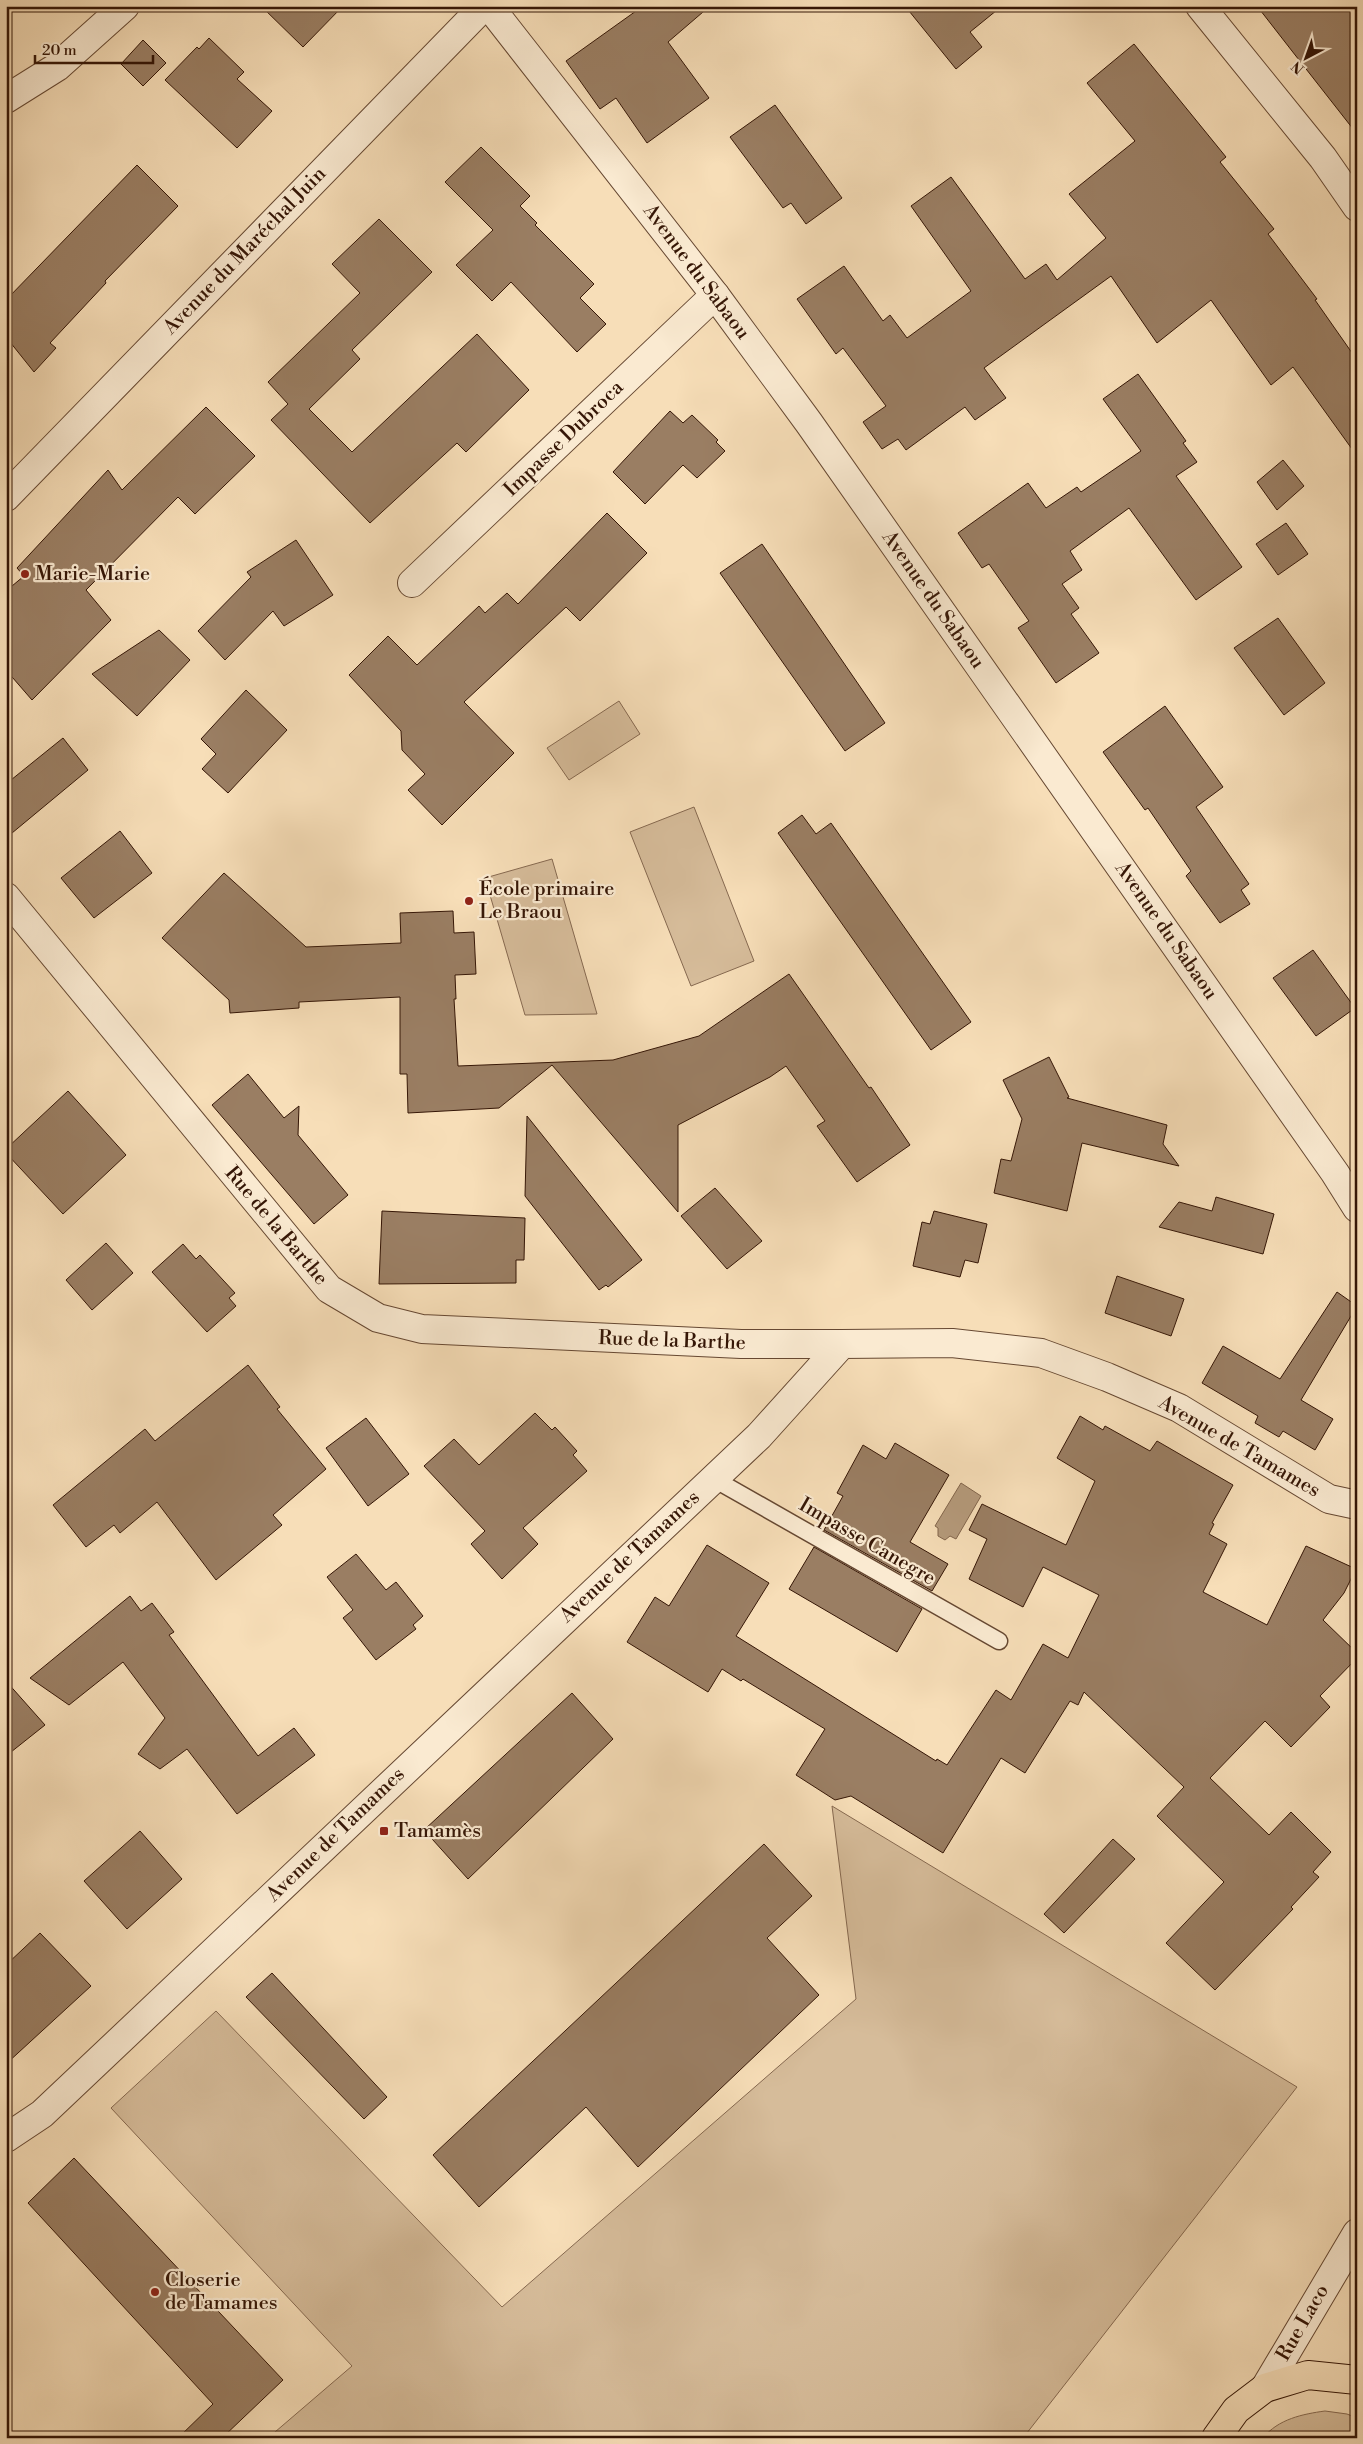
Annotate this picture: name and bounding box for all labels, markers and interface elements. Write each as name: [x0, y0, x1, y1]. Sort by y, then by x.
scale bar: [35, 32, 152, 64]
north arrow: [1280, 32, 1330, 82]
text: 20 m: [42, 41, 77, 60]
text: N: [1288, 57, 1308, 77]
street label: Avenue du Maréchal Juin: [158, 162, 332, 341]
street label: Avenue du Sabaou: [636, 199, 755, 345]
street label: Impasse Dubroca: [499, 375, 630, 502]
street label: Avenue du Sabaou: [876, 525, 990, 674]
place label: Marie-Marie: [35, 562, 150, 587]
marker: Marie-Marie: [19, 568, 31, 580]
street label: Avenue du Sabaou: [1109, 856, 1223, 1005]
place label: École primaire Le Braou: [479, 876, 614, 925]
marker: École primaire Le Braou: [463, 895, 475, 907]
street label: Rue de la Barthe: [219, 1161, 333, 1291]
street label: Rue de la Barthe: [598, 1326, 746, 1356]
street label: Avenue de Tamames: [1153, 1390, 1324, 1503]
street label: Avenue de Tamames: [554, 1486, 705, 1629]
street label: Impasse Canegre: [794, 1493, 940, 1591]
street label: Avenue de Tamames: [261, 1763, 410, 1908]
place label: Tamamès: [394, 1819, 481, 1844]
marker: Tamamès: [378, 1825, 390, 1837]
place label: Closerie de Tamames: [165, 2268, 278, 2316]
street label: Rue Laco: [1271, 2280, 1335, 2366]
marker: Closerie de Tamames: [149, 2286, 161, 2298]

